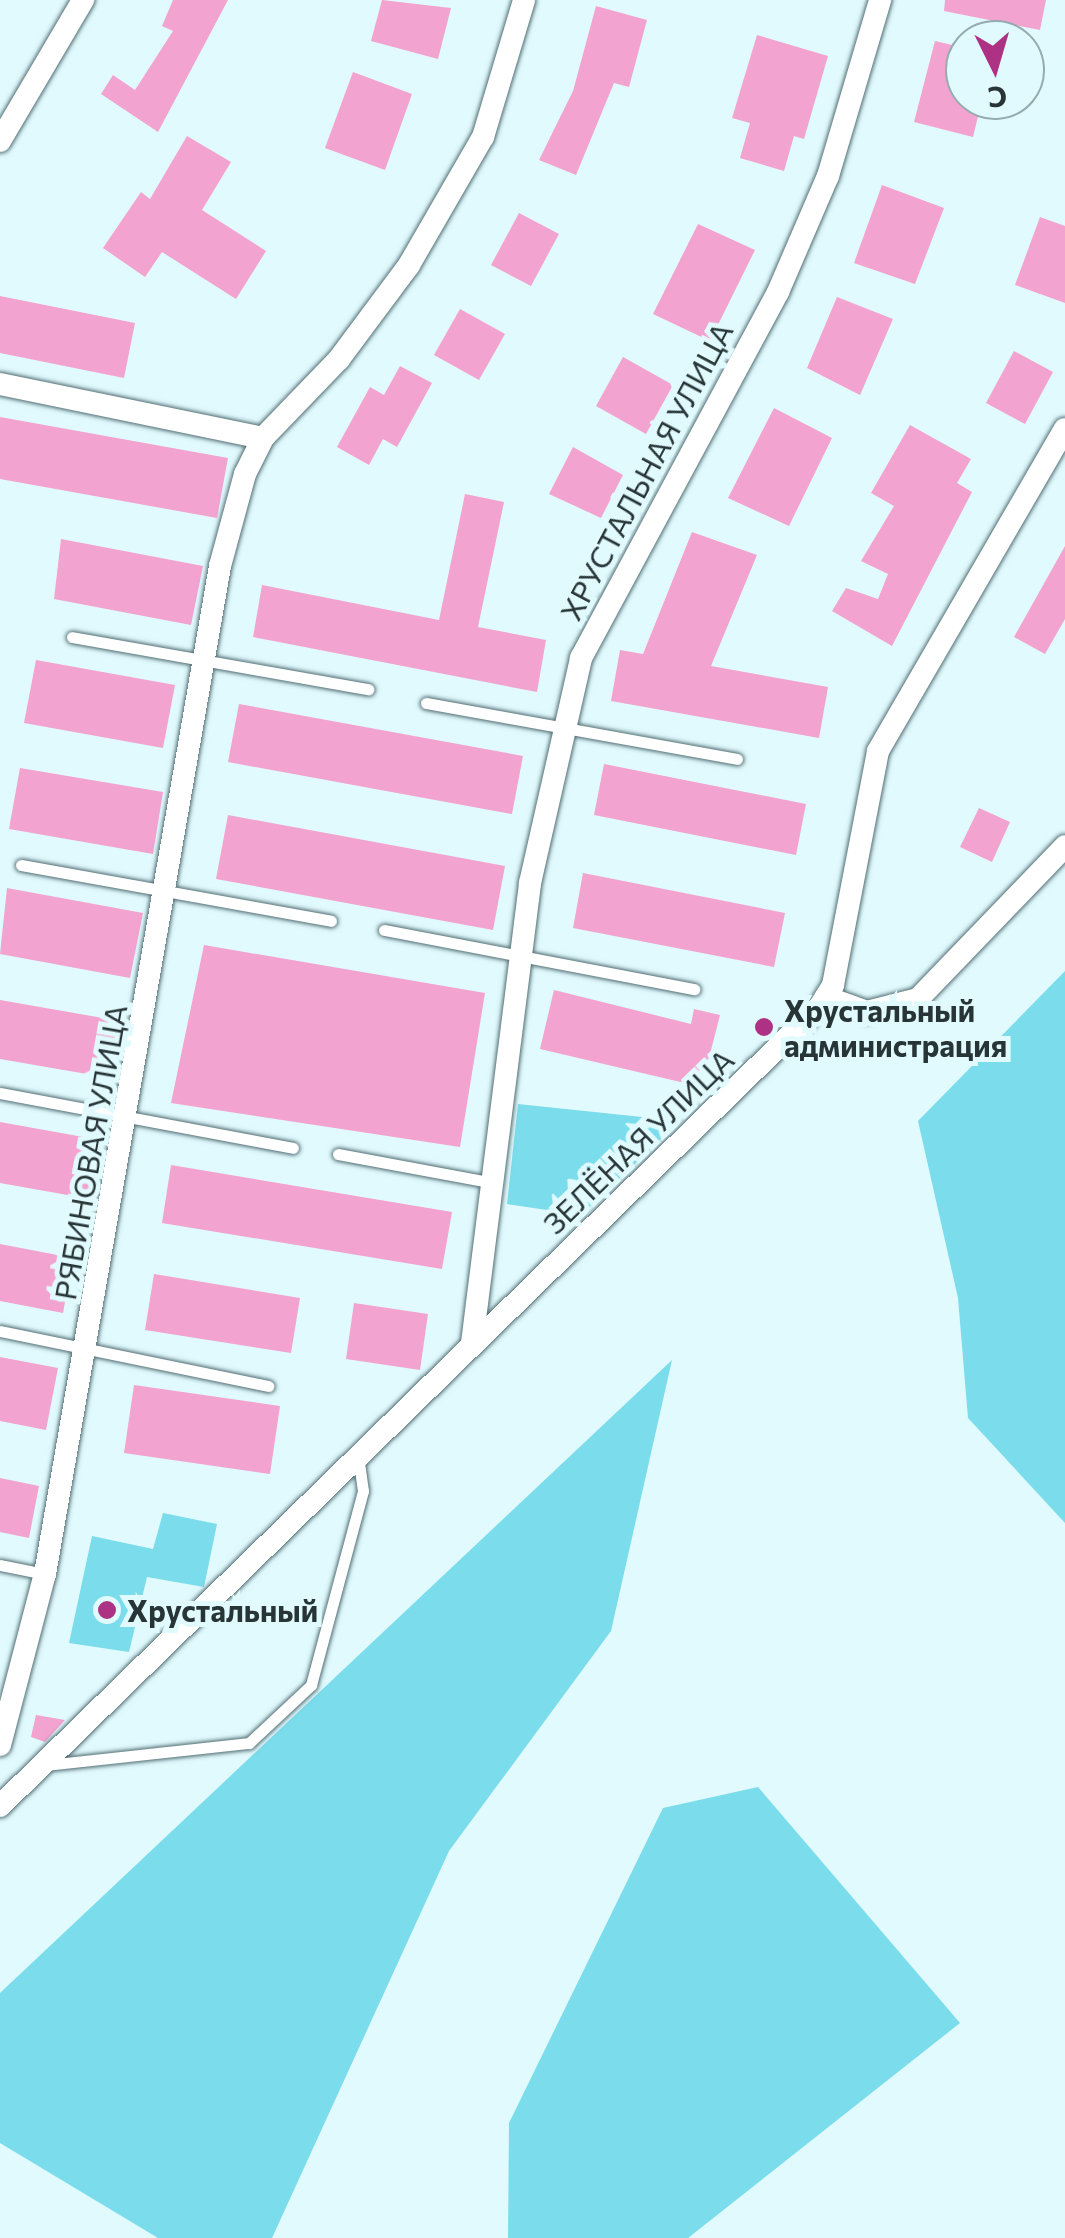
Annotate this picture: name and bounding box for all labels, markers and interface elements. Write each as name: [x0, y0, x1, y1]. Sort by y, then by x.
north arrow: [945, 20, 1045, 120]
text: С: [986, 80, 1008, 116]
street label: ХРУСТАЛЬНАЯ УЛИЦА: [552, 316, 740, 626]
place label: Хрустальный администрация: [784, 992, 1007, 1062]
street label: РЯБИНОВАЯ УЛИЦА: [46, 1001, 134, 1303]
marker: Хрустальный администрация: [753, 1016, 775, 1038]
street label: ЗЕЛЁНАЯ УЛИЦА: [535, 1041, 741, 1241]
place label: Хрустальный: [127, 1592, 318, 1628]
marker: Хрустальный: [96, 1599, 118, 1621]

